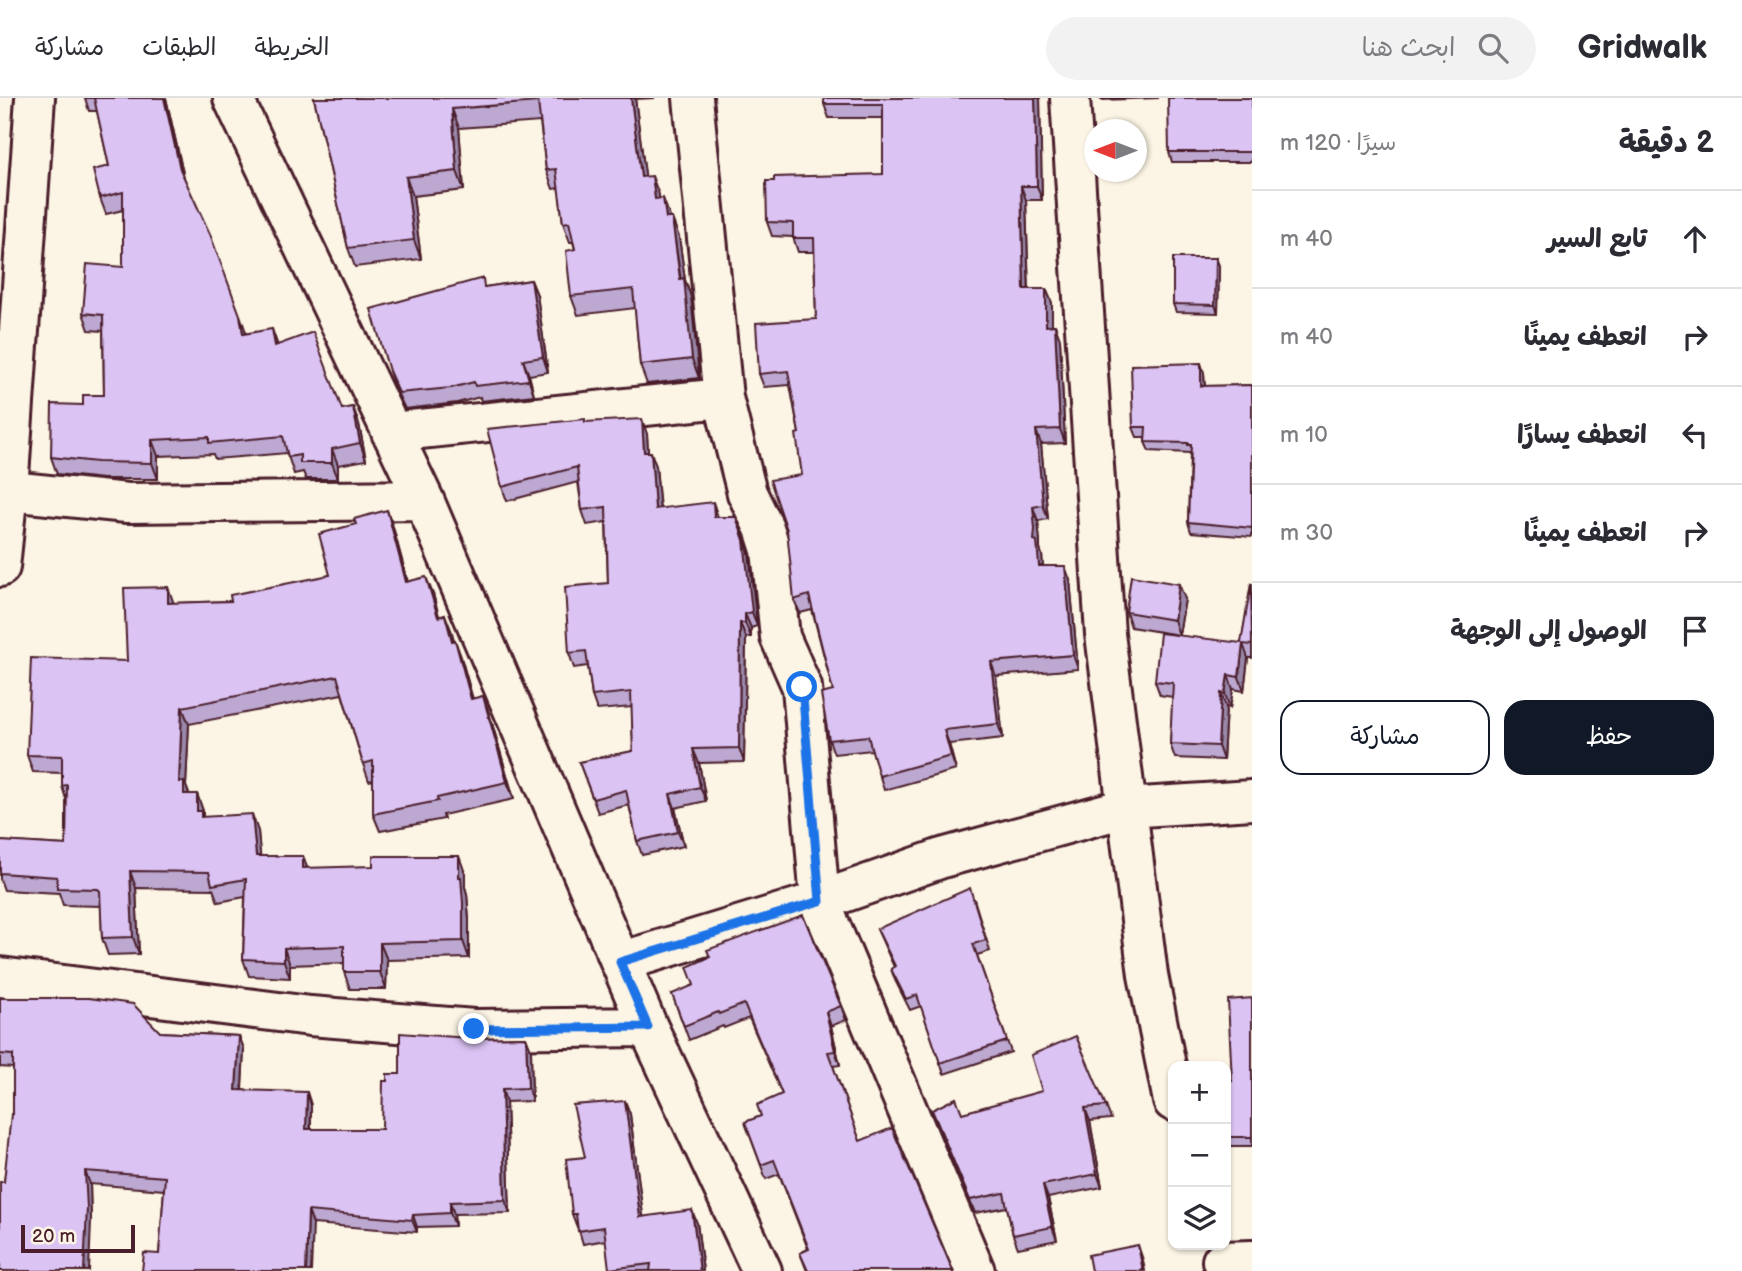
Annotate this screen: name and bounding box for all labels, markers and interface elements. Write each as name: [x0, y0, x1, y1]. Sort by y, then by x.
search box: [1046, 17, 1536, 80]
text: Gridwalk: [1578, 28, 1707, 68]
icon: search: [1474, 29, 1512, 67]
text: مشاركة: [35, 33, 104, 62]
text: الطبقات: [142, 33, 217, 62]
text: الخريطة: [255, 33, 329, 62]
text: ابحث هنا: [1362, 33, 1456, 64]
north arrow: [1084, 119, 1147, 182]
text: 2 دقيقة: [1619, 125, 1714, 161]
text: سيرًا · 120 m: [1280, 129, 1396, 157]
icon: ahead: [1676, 220, 1714, 258]
text: تابع السير: [1547, 224, 1647, 255]
text: 40 m: [1280, 225, 1333, 253]
icon: right: [1676, 318, 1714, 356]
text: انعطف يمينًا: [1524, 322, 1647, 353]
text: 40 m: [1280, 323, 1333, 351]
icon: left: [1676, 416, 1714, 454]
text: انعطف يسارًا: [1517, 420, 1647, 451]
text: 10 m: [1280, 421, 1328, 449]
icon: right: [1676, 514, 1714, 552]
text: انعطف يمينًا: [1524, 518, 1647, 549]
text: 30 m: [1280, 519, 1333, 547]
icon: arrive: [1676, 612, 1714, 650]
text: الوصول إلى الوجهة: [1450, 616, 1647, 647]
route start: [786, 671, 817, 702]
button: مشاركة: [1280, 700, 1490, 775]
button: حفظ: [1504, 700, 1714, 775]
route end: [458, 1013, 489, 1044]
map controls: [1168, 1061, 1231, 1250]
button: +: [1168, 1061, 1231, 1124]
button: −: [1168, 1124, 1231, 1187]
button: layers: [1168, 1187, 1231, 1250]
scale bar: [21, 1222, 135, 1254]
text: 20 m: [32, 1225, 75, 1248]

